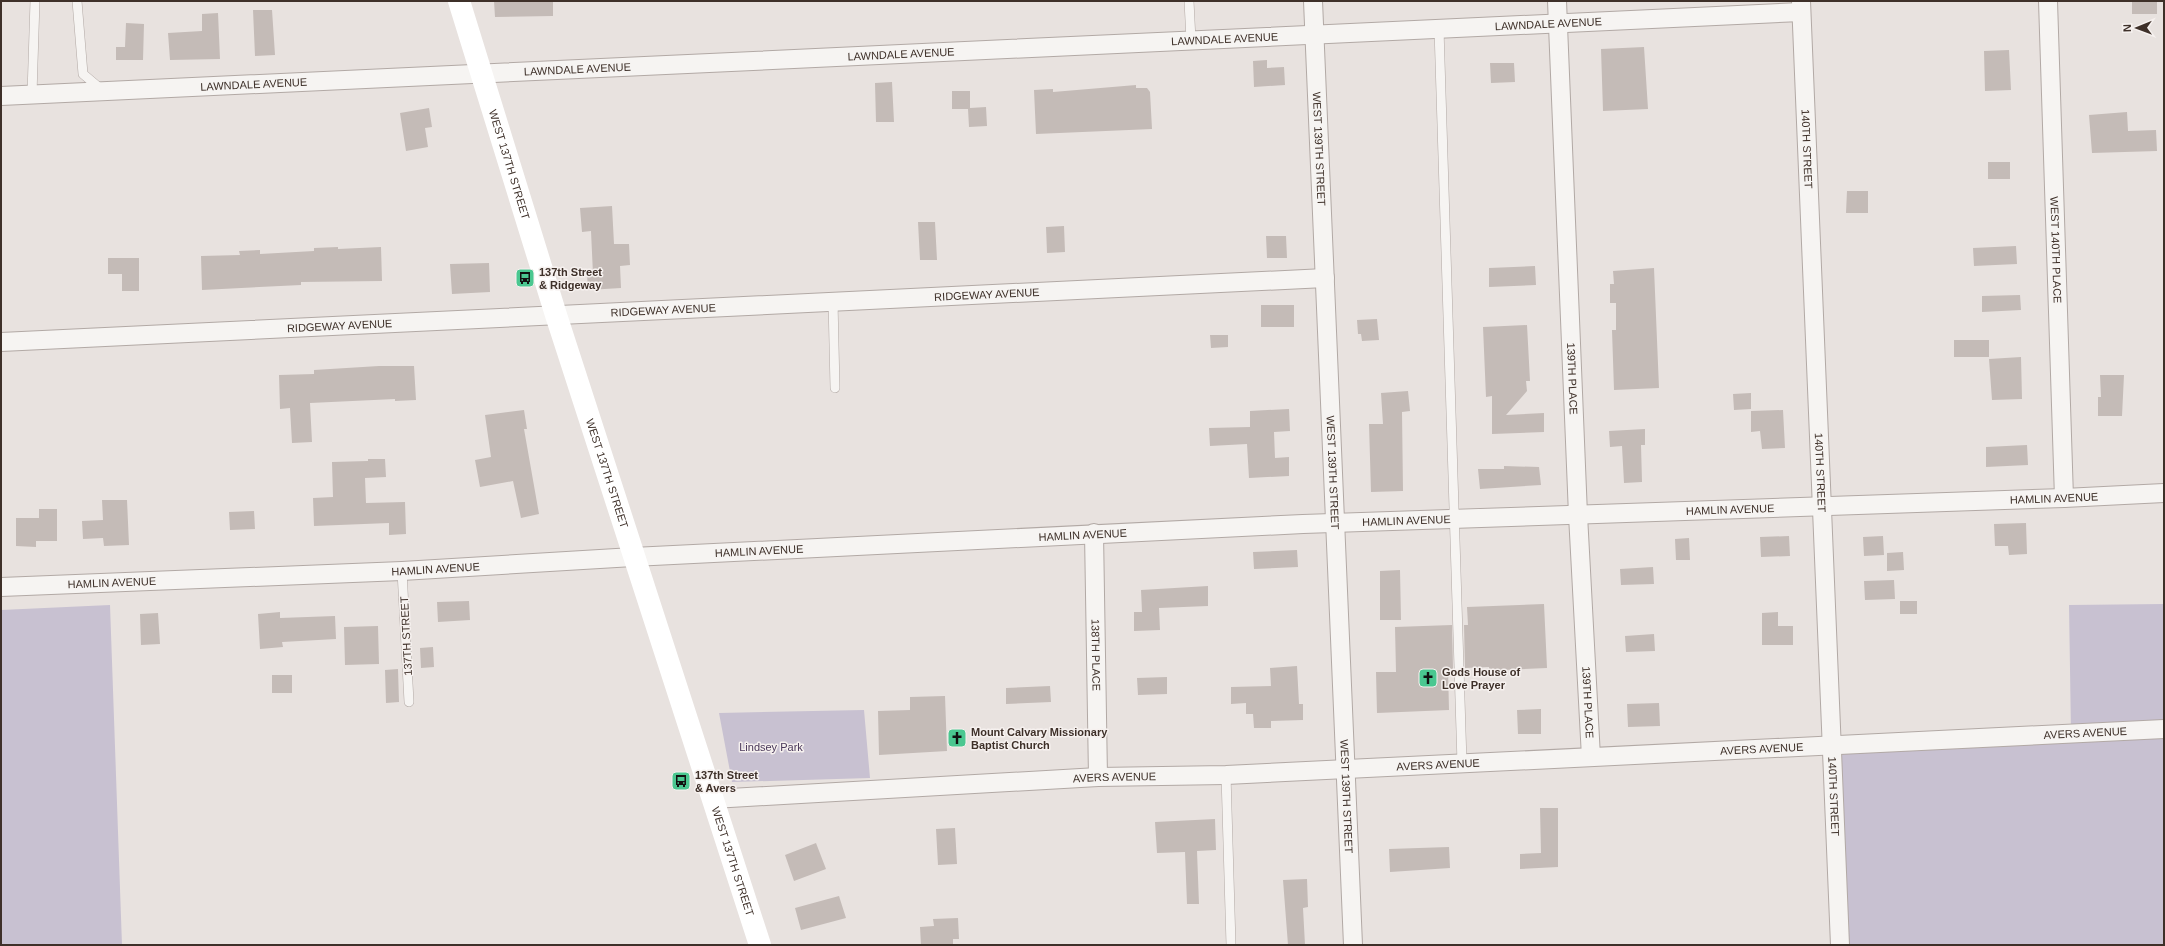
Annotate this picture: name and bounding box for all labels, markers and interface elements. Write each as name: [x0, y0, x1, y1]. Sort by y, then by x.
north arrow: [2117, 8, 2157, 48]
street label: LAWNDALE AVENUE: [1495, 15, 1602, 32]
text: N: [2121, 24, 2133, 32]
street label: LAWNDALE AVENUE: [1171, 30, 1278, 47]
street label: LAWNDALE AVENUE: [847, 46, 955, 62]
street label: LAWNDALE AVENUE: [524, 61, 631, 78]
street label: LAWNDALE AVENUE: [200, 76, 307, 93]
street label: WEST 139TH STREET: [1311, 92, 1328, 206]
street label: WEST 137TH STREET: [487, 108, 532, 221]
street label: 140TH STREET: [1799, 109, 1815, 189]
street label: WEST 140TH PLACE: [2048, 196, 2064, 303]
place label: 137th Street & Ridgeway: [539, 266, 602, 291]
bus stop icon: 137th Street & Ridgeway: [514, 267, 536, 289]
street label: RIDGEWAY AVENUE: [934, 286, 1040, 303]
street label: RIDGEWAY AVENUE: [610, 301, 716, 319]
street label: RIDGEWAY AVENUE: [287, 317, 393, 334]
street label: 139TH PLACE: [1565, 342, 1580, 415]
street label: WEST 139TH STREET: [1325, 415, 1341, 530]
street label: WEST 137TH STREET: [584, 417, 631, 530]
street label: 140TH STREET: [1813, 433, 1828, 513]
street label: HAMLIN AVENUE: [2010, 490, 2099, 506]
street label: HAMLIN AVENUE: [1686, 502, 1775, 517]
street label: HAMLIN AVENUE: [1362, 513, 1451, 528]
street label: HAMLIN AVENUE: [1038, 527, 1127, 543]
street label: HAMLIN AVENUE: [715, 543, 804, 559]
street label: HAMLIN AVENUE: [391, 560, 480, 577]
street label: HAMLIN AVENUE: [67, 575, 156, 590]
street label: 137TH STREET: [398, 596, 414, 676]
street label: 138TH PLACE: [1089, 619, 1103, 691]
place label: Gods House of Love Prayer: [1442, 666, 1521, 691]
street label: 139TH PLACE: [1580, 666, 1596, 739]
church icon: Gods House of Love Prayer: [1417, 667, 1439, 689]
street label: AVERS AVENUE: [2043, 725, 2127, 741]
place label: Mount Calvary Missionary Baptist Church: [971, 726, 1108, 751]
church icon: Mount Calvary Missionary Baptist Church: [946, 727, 968, 749]
street label: WEST 139TH STREET: [1338, 739, 1355, 854]
park label: Lindsey Park: [739, 741, 803, 753]
street label: AVERS AVENUE: [1720, 741, 1804, 757]
street label: 140TH STREET: [1826, 756, 1842, 837]
street label: AVERS AVENUE: [1396, 757, 1480, 773]
place label: 137th Street & Avers: [695, 769, 758, 794]
bus stop icon: 137th Street & Avers: [670, 770, 692, 792]
street label: AVERS AVENUE: [1072, 770, 1156, 784]
street label: WEST 137TH STREET: [710, 805, 756, 918]

